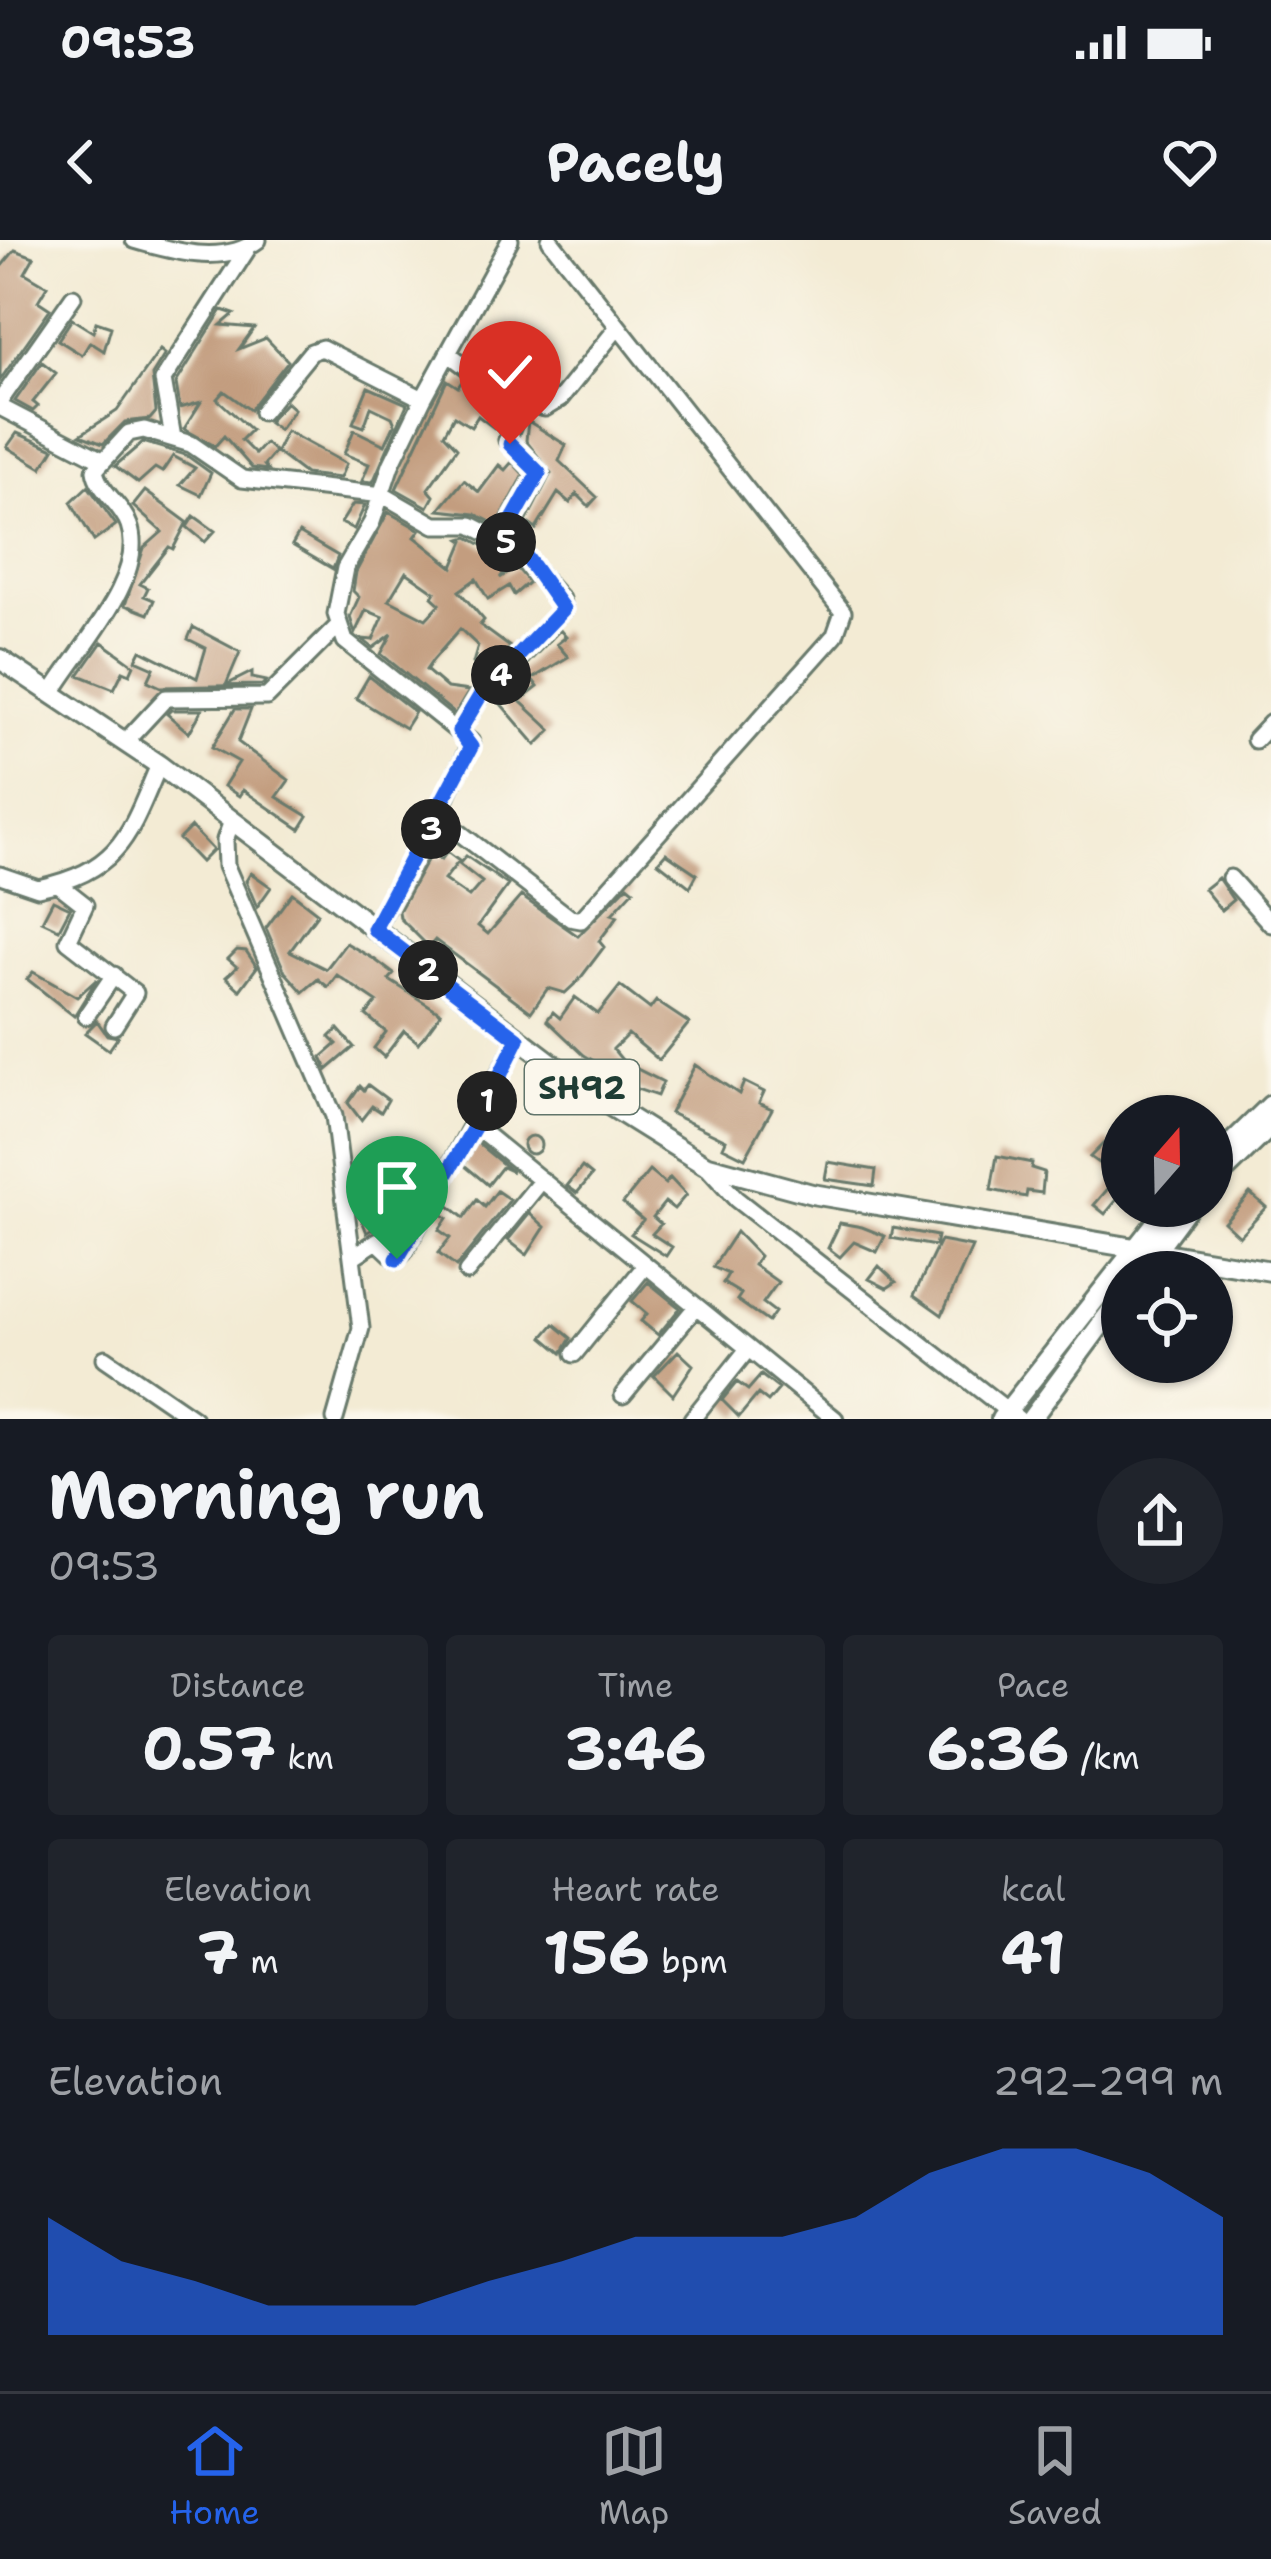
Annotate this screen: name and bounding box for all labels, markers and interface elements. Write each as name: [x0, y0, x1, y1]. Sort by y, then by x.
text: 09:53: [60, 12, 195, 72]
text: Pacely: [546, 126, 725, 198]
icon: back: [48, 129, 114, 195]
icon: heart: [1157, 129, 1223, 195]
pin: [459, 321, 561, 444]
icon: check: [477, 339, 543, 405]
pin: 5: [476, 512, 536, 572]
text: 5: [496, 519, 516, 564]
pin: 4: [471, 645, 531, 705]
text: 4: [489, 652, 513, 697]
pin: 3: [401, 799, 461, 859]
text: 3: [419, 806, 443, 851]
pin: 2: [398, 940, 458, 1000]
text: 2: [416, 947, 440, 992]
road number: SH92: [525, 1060, 639, 1114]
pin: 1: [457, 1071, 517, 1131]
text: 1: [479, 1078, 495, 1123]
north arrow: [1101, 1095, 1233, 1227]
map controls: [1101, 1095, 1233, 1383]
pin: [346, 1136, 448, 1259]
icon: arrive: [364, 1154, 430, 1220]
button: locate: [1101, 1251, 1233, 1383]
text: Morning run: [48, 1451, 484, 1539]
button: share: [1097, 1458, 1223, 1584]
text: 09:53: [48, 1540, 160, 1592]
text: Distance: [170, 1663, 305, 1708]
text: Time: [598, 1663, 673, 1708]
text: Pace: [997, 1663, 1069, 1708]
text: 0.57: [142, 1708, 276, 1788]
text: 3:46: [564, 1708, 707, 1788]
text: 6:36: [927, 1708, 1069, 1788]
text: km: [276, 1735, 334, 1780]
text: /km: [1069, 1735, 1140, 1780]
text: Elevation: [164, 1867, 312, 1912]
text: Heart rate: [551, 1867, 720, 1912]
text: kcal: [1001, 1867, 1065, 1912]
text: 7: [197, 1912, 239, 1992]
text: 156: [543, 1912, 650, 1992]
text: 41: [1000, 1912, 1066, 1992]
text: m: [239, 1939, 279, 1984]
text: bpm: [650, 1939, 728, 1984]
text: Elevation: [48, 2055, 223, 2107]
text: 292–299 m: [993, 2055, 1223, 2107]
tab: Home: [169, 2418, 260, 2535]
tab: Map: [599, 2418, 669, 2535]
tab: Saved: [1008, 2418, 1102, 2535]

